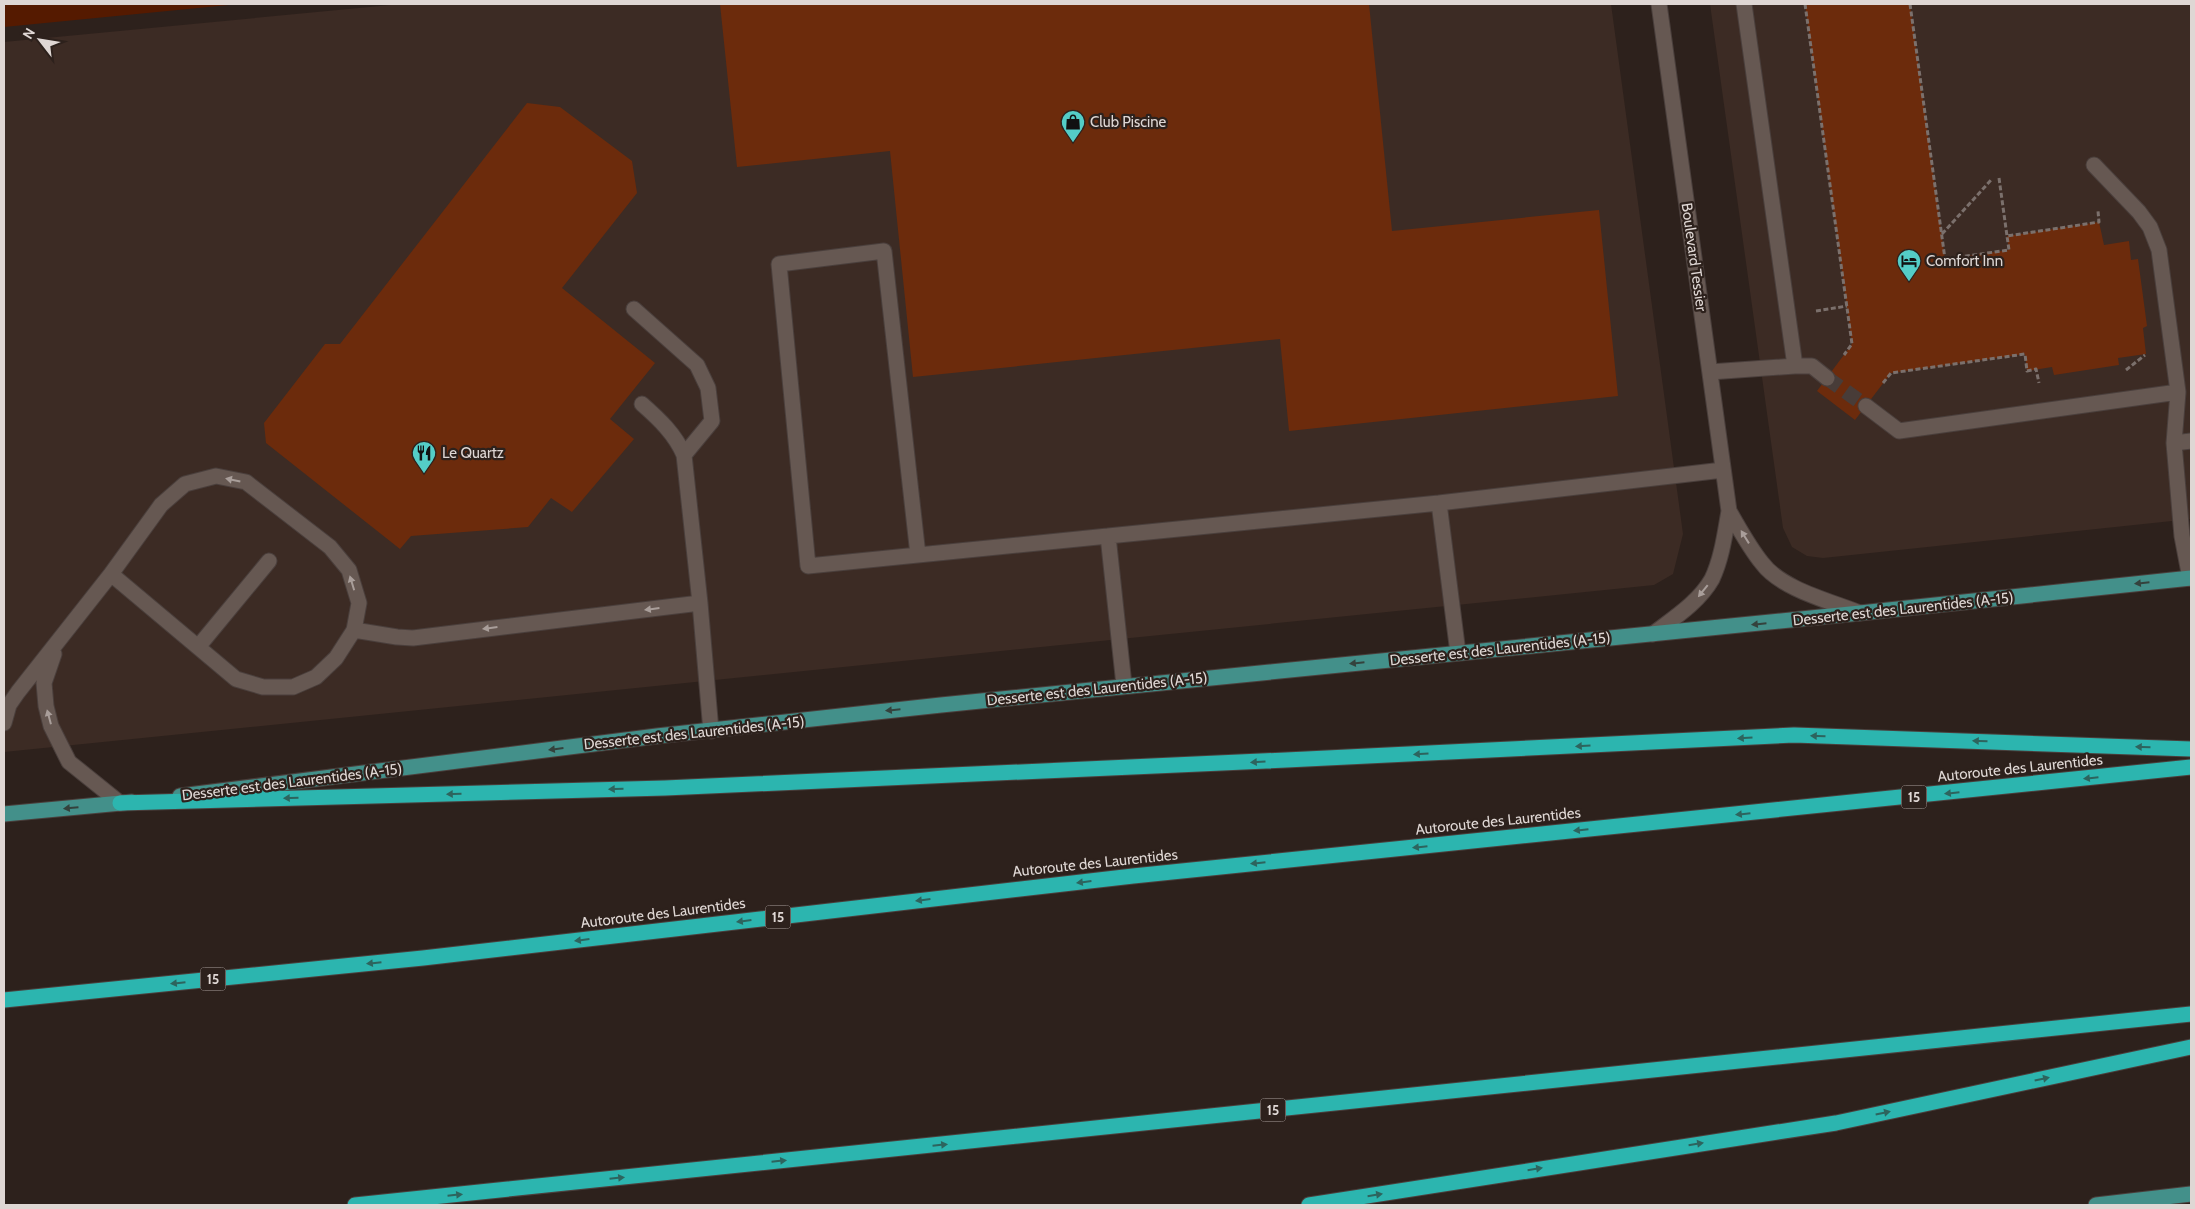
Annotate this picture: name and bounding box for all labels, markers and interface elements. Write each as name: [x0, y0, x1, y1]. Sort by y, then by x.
north arrow: [15, 15, 65, 65]
text: N: [19, 24, 39, 42]
shop icon: Club Piscine: [1060, 109, 1086, 143]
place label: Club Piscine: [1090, 113, 1167, 131]
street label: Boulevard Tessier: [1677, 202, 1711, 313]
hotel icon: Comfort Inn: [1896, 248, 1922, 282]
place label: Comfort Inn: [1926, 252, 2003, 270]
restaurant icon: Le Quartz: [411, 440, 437, 474]
place label: Le Quartz: [442, 444, 504, 462]
one-way arrow: [224, 475, 240, 483]
one-way arrow: [1741, 531, 1750, 544]
one-way arrow: [348, 575, 356, 590]
one-way arrow: [2133, 579, 2149, 587]
one-way arrow: [1697, 584, 1708, 597]
street label: Desserte est des Laurentides (A-15): [1792, 588, 2014, 630]
one-way arrow: [643, 605, 659, 613]
one-way arrow: [1751, 620, 1767, 628]
one-way arrow: [482, 624, 498, 632]
street label: Desserte est des Laurentides (A-15): [1389, 628, 1611, 670]
one-way arrow: [1348, 659, 1364, 667]
street label: Desserte est des Laurentides (A-15): [986, 668, 1208, 710]
one-way arrow: [884, 706, 900, 714]
one-way arrow: [44, 710, 52, 725]
street label: Desserte est des Laurentides (A-15): [583, 712, 805, 754]
one-way arrow: [1809, 732, 1825, 740]
one-way arrow: [1737, 734, 1753, 742]
one-way arrow: [1972, 736, 1988, 744]
one-way arrow: [2134, 742, 2150, 750]
one-way arrow: [1575, 743, 1591, 751]
one-way arrow: [548, 745, 564, 753]
one-way arrow: [1413, 750, 1429, 758]
street label: Autoroute des Laurentides: [1937, 750, 2103, 786]
one-way arrow: [1250, 758, 1266, 766]
street label: Desserte est des Laurentides (A-15): [181, 760, 403, 804]
one-way arrow: [2082, 774, 2098, 782]
one-way arrow: [608, 785, 624, 793]
road number: 15: [1902, 786, 1926, 809]
one-way arrow: [1944, 789, 1960, 797]
one-way arrow: [445, 790, 461, 798]
one-way arrow: [283, 795, 299, 803]
street label: Autoroute des Laurentides: [1415, 803, 1581, 839]
one-way arrow: [63, 804, 79, 812]
one-way arrow: [1735, 810, 1751, 818]
one-way arrow: [1573, 827, 1589, 835]
one-way arrow: [1412, 843, 1428, 851]
street label: Autoroute des Laurentides: [1012, 845, 1178, 881]
one-way arrow: [1250, 859, 1266, 867]
one-way arrow: [1076, 878, 1092, 886]
street label: Autoroute des Laurentides: [580, 894, 746, 932]
one-way arrow: [914, 896, 930, 904]
road number: 15: [766, 906, 790, 929]
one-way arrow: [736, 917, 752, 925]
one-way arrow: [574, 936, 590, 944]
one-way arrow: [366, 959, 382, 967]
road number: 15: [200, 968, 226, 991]
one-way arrow: [169, 979, 185, 987]
one-way arrow: [2034, 1075, 2050, 1083]
road number: 15: [1260, 1098, 1286, 1122]
one-way arrow: [1876, 1109, 1891, 1117]
one-way arrow: [933, 1140, 949, 1148]
one-way arrow: [1688, 1140, 1704, 1148]
one-way arrow: [771, 1157, 787, 1165]
one-way arrow: [1527, 1165, 1543, 1173]
one-way arrow: [609, 1174, 625, 1182]
one-way arrow: [448, 1191, 464, 1199]
one-way arrow: [1367, 1191, 1383, 1199]

